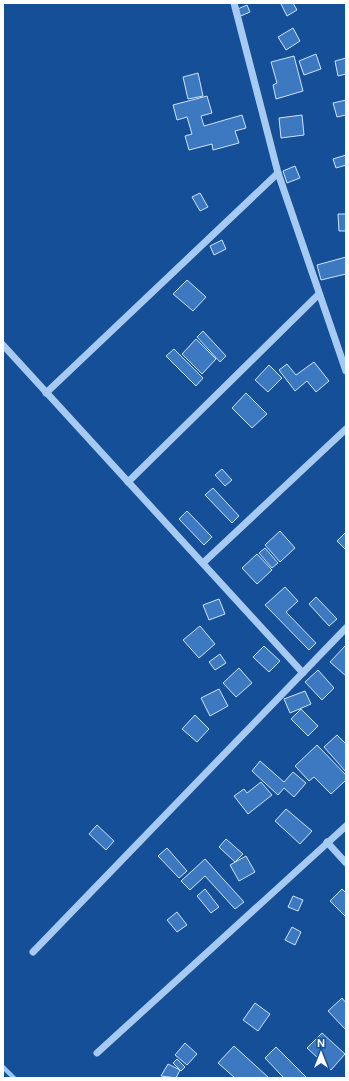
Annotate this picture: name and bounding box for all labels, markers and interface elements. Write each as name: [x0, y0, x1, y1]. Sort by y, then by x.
north arrow: [301, 1033, 341, 1073]
text: N: [317, 1036, 325, 1050]

